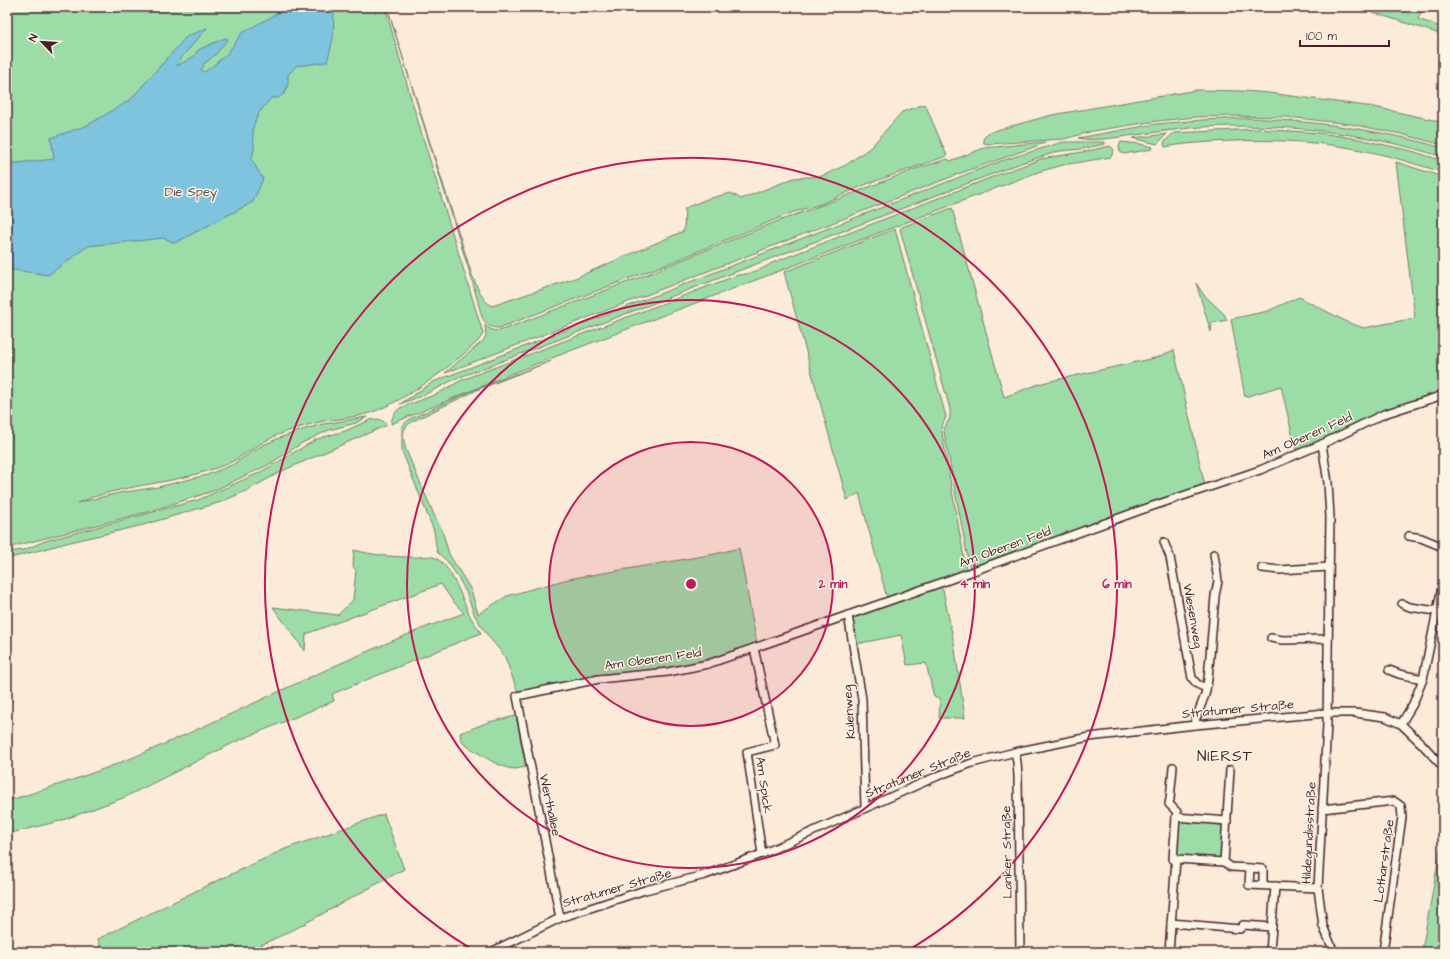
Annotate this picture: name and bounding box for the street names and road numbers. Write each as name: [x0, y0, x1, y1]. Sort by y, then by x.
street label: Am Oberen Feld: [1259, 408, 1355, 464]
street label: Am Oberen Feld: [956, 522, 1054, 572]
street label: Wiesenweg: [1177, 582, 1208, 650]
street label: Am Oberen Feld: [604, 643, 703, 675]
street label: Kulenweg: [838, 684, 861, 740]
street label: Stratumer Straße: [1181, 695, 1295, 723]
street label: Stratumer Straße: [862, 744, 974, 802]
street label: Am Spick: [751, 755, 777, 815]
street label: Werthallee: [535, 772, 565, 838]
street label: Hildegundisstraße: [1297, 781, 1322, 885]
street label: Lanker Straße: [997, 805, 1017, 899]
street label: Lotharstraße: [1369, 818, 1399, 904]
street label: Stratumer Straße: [560, 864, 674, 912]

